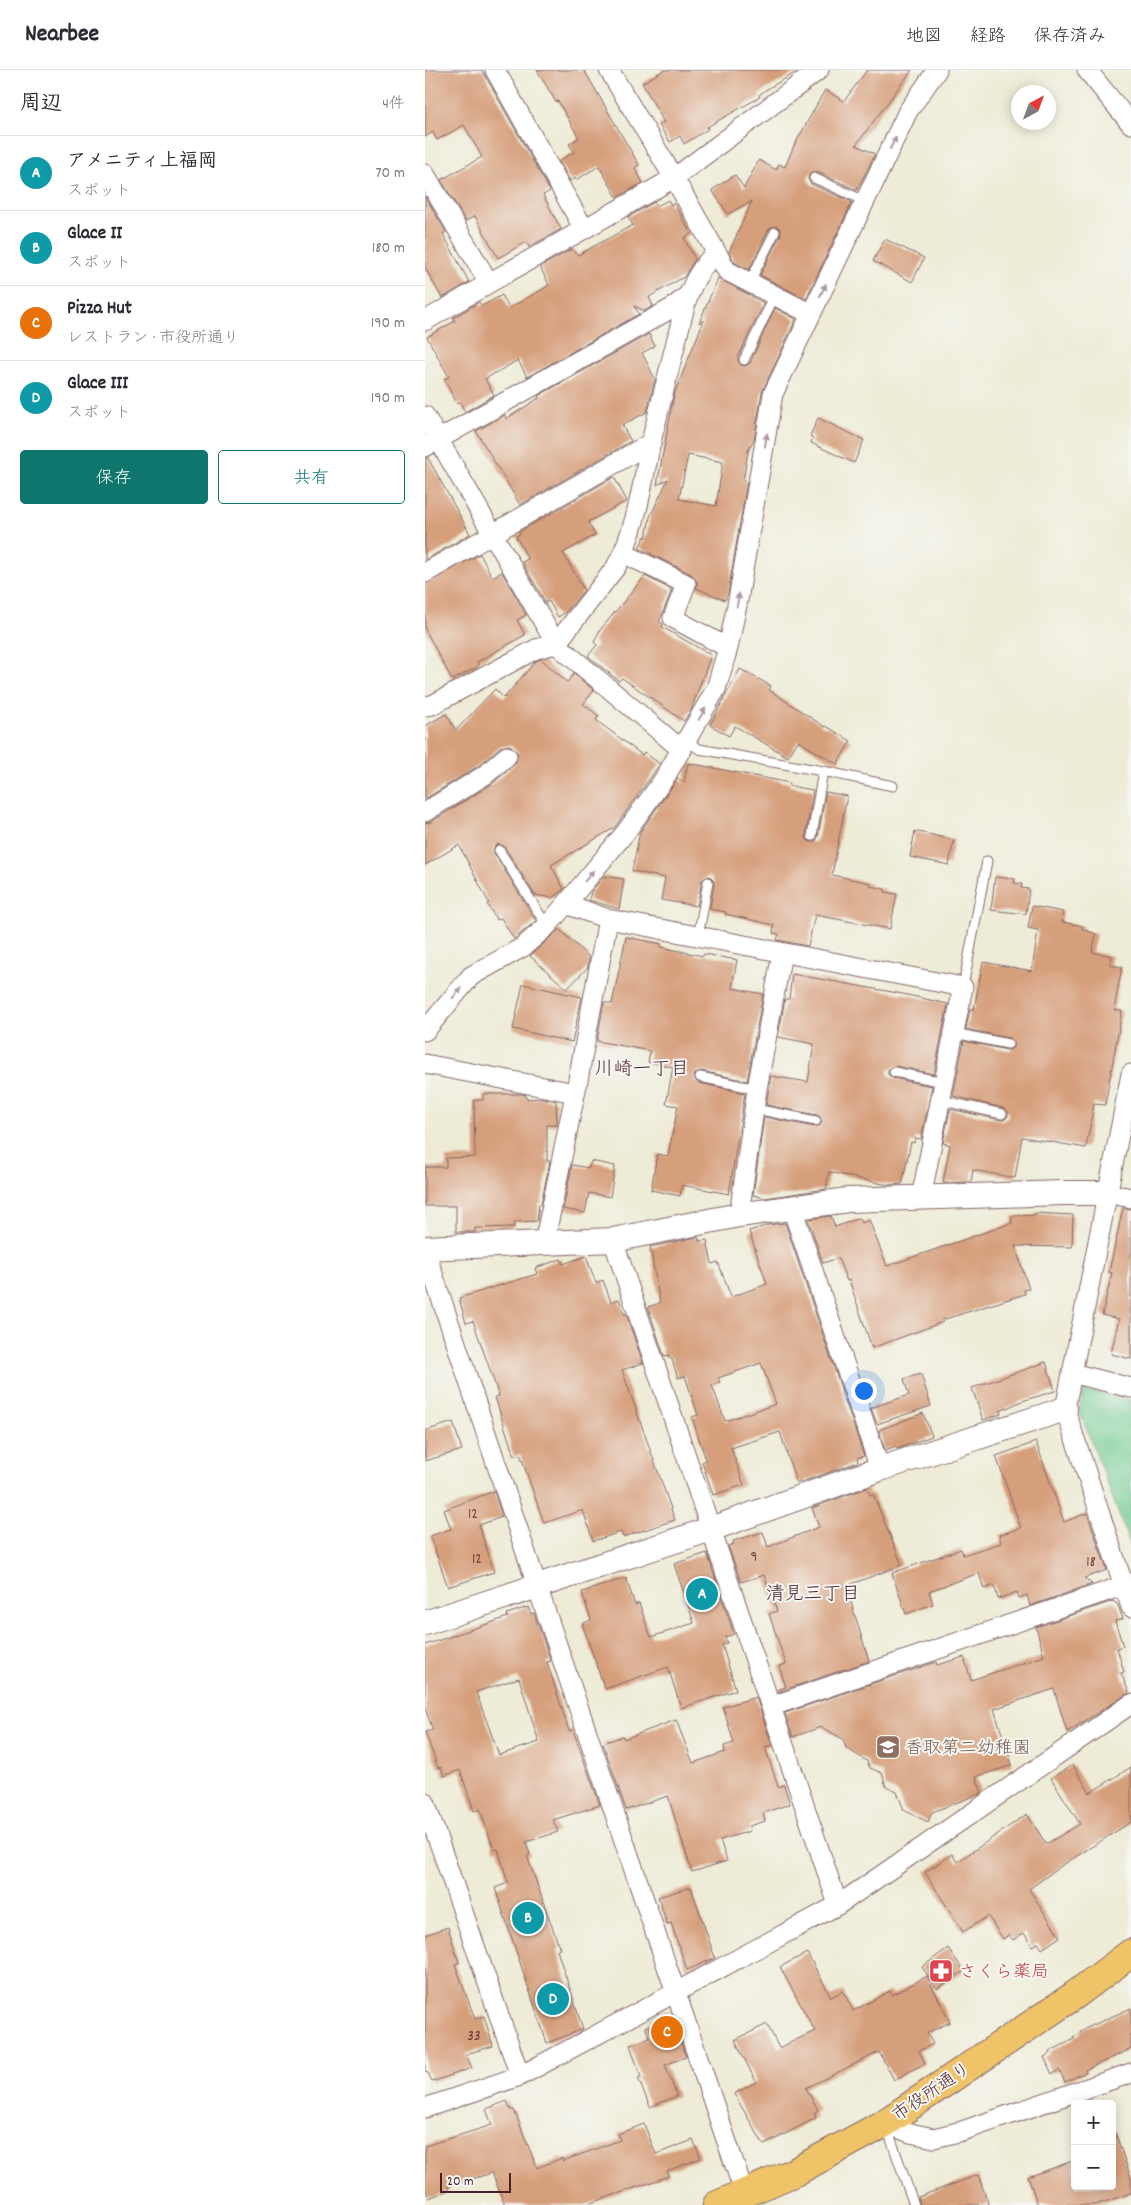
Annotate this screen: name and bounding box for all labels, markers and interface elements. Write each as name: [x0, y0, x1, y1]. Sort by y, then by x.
text: Nearbee: [25, 18, 99, 52]
text: 地図: [906, 25, 942, 50]
text: 経路: [970, 25, 1006, 50]
text: 保存済み: [1034, 25, 1106, 50]
north arrow: [1011, 85, 1056, 130]
text: 周辺: [20, 90, 62, 120]
text: 4件: [382, 93, 405, 116]
one-way arrow: [889, 136, 897, 150]
text: アメニティ上福岡: [67, 149, 217, 176]
text: A: [32, 162, 40, 185]
text: 70 m: [375, 162, 405, 185]
text: スポット: [67, 180, 131, 203]
text: Glace II: [67, 221, 122, 248]
text: B: [32, 237, 40, 260]
text: 180 m: [372, 237, 405, 260]
text: スポット: [67, 252, 131, 275]
one-way arrow: [818, 282, 827, 297]
text: Pizza Hut: [67, 296, 132, 323]
text: C: [32, 312, 40, 335]
text: 190 m: [371, 312, 405, 335]
text: レストラン · 市役所通り: [67, 327, 239, 350]
text: Glace III: [67, 371, 128, 398]
text: D: [32, 387, 40, 410]
text: 190 m: [371, 387, 405, 410]
text: スポット: [67, 402, 131, 425]
one-way arrow: [762, 432, 770, 448]
button: 保存: [20, 450, 208, 504]
button: 共有: [218, 450, 405, 504]
one-way arrow: [734, 593, 742, 608]
one-way arrow: [698, 707, 706, 721]
one-way arrow: [584, 869, 595, 882]
one-way arrow: [451, 987, 462, 1000]
district label: 川崎一丁目: [594, 1057, 690, 1084]
your location: [851, 1378, 877, 1404]
house number: 12: [468, 1504, 478, 1526]
house number: 9: [751, 1547, 757, 1569]
house number: 12: [472, 1549, 482, 1571]
house number: 18: [1086, 1552, 1096, 1574]
pin: A: [686, 1575, 718, 1613]
district label: 清見三丁目: [765, 1582, 861, 1609]
school or university icon: 香取第二幼稚園: [875, 1734, 901, 1760]
place label: 香取第二幼稚園: [905, 1737, 1031, 1762]
pin: B: [512, 1899, 544, 1937]
pharmacy icon: さくら薬局: [928, 1958, 954, 1984]
place label: さくら薬局: [959, 1961, 1049, 1986]
pin: D: [537, 1980, 569, 2018]
pin: C: [651, 2013, 683, 2051]
house number: 33: [467, 2026, 481, 2048]
street label: 市役所通り: [888, 2058, 977, 2129]
map controls: [1071, 2100, 1116, 2190]
button: +: [1071, 2100, 1116, 2145]
button: −: [1071, 2145, 1116, 2190]
scale bar: [440, 2170, 511, 2193]
text: 20 m: [447, 2172, 474, 2192]

